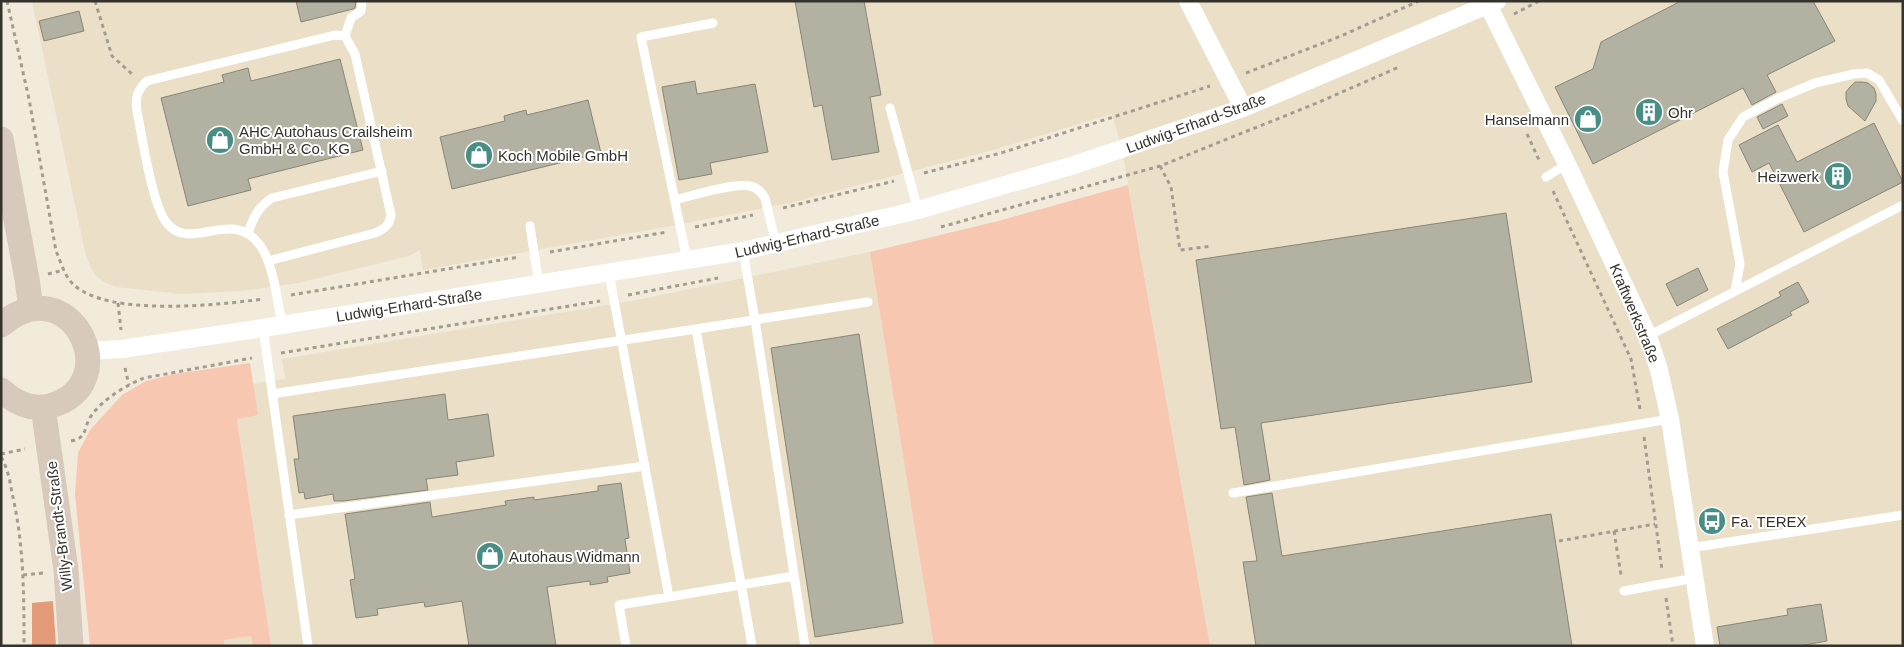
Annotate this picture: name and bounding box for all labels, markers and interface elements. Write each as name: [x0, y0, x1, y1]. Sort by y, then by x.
street label: Ludwig-Erhard-Straße: [1124, 90, 1268, 156]
building icon: Ohr: [1634, 97, 1664, 127]
shop icon: Hanselmann: [1573, 104, 1603, 134]
place label: Ohr: [1668, 104, 1693, 121]
place label: Hanselmann: [1485, 111, 1569, 128]
place label: AHC Autohaus Crailsheim GmbH & Co. KG: [239, 123, 412, 157]
shop icon: AHC Autohaus Crailsheim GmbH & Co. KG: [205, 125, 235, 155]
shop icon: Koch Mobile GmbH: [464, 140, 494, 170]
place label: Koch Mobile GmbH: [498, 147, 628, 164]
building icon: Heizwerk: [1823, 161, 1853, 191]
place label: Heizwerk: [1757, 168, 1819, 185]
street label: Ludwig-Erhard-Straße: [733, 211, 881, 261]
street label: Kraftwerkstraße: [1606, 261, 1664, 365]
street label: Ludwig-Erhard-Straße: [335, 285, 483, 325]
street label: Willy-Brandt-Straße: [43, 460, 75, 592]
bus stop icon: Fa. TEREX: [1697, 506, 1727, 536]
place label: Fa. TEREX: [1731, 513, 1807, 530]
shop icon: Autohaus Widmann: [475, 541, 505, 571]
place label: Autohaus Widmann: [509, 548, 640, 565]

